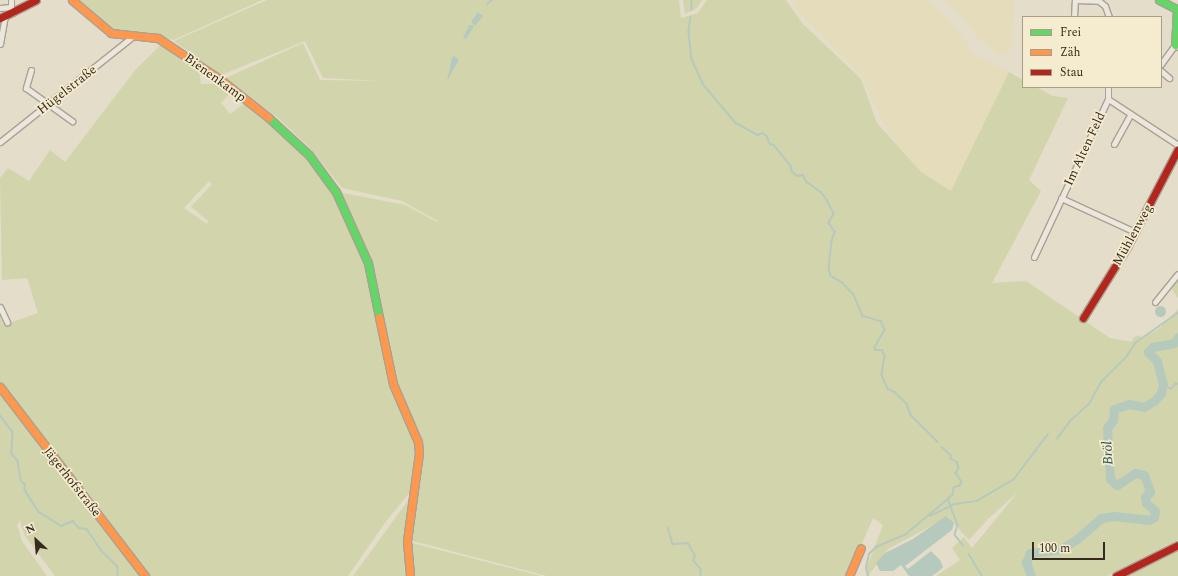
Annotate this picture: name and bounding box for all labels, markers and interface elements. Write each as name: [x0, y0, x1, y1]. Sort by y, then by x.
legend: [1022, 16, 1162, 88]
text: Frei: [1060, 23, 1081, 42]
text: Zäh: [1060, 43, 1081, 62]
street label: Bienenkamp: [181, 50, 249, 106]
street label: Hügelstraße: [34, 62, 100, 118]
text: Stau: [1060, 63, 1083, 82]
street label: Im Alten Feld: [1061, 110, 1109, 188]
street label: Mühlenweg: [1110, 201, 1156, 269]
water label: Bröl: [1099, 441, 1117, 465]
street label: Jägerhofstraße: [40, 444, 104, 520]
text: N: [23, 519, 38, 538]
north arrow: [16, 520, 56, 560]
scale bar: [1034, 534, 1107, 560]
text: 100 m: [1039, 539, 1070, 558]

